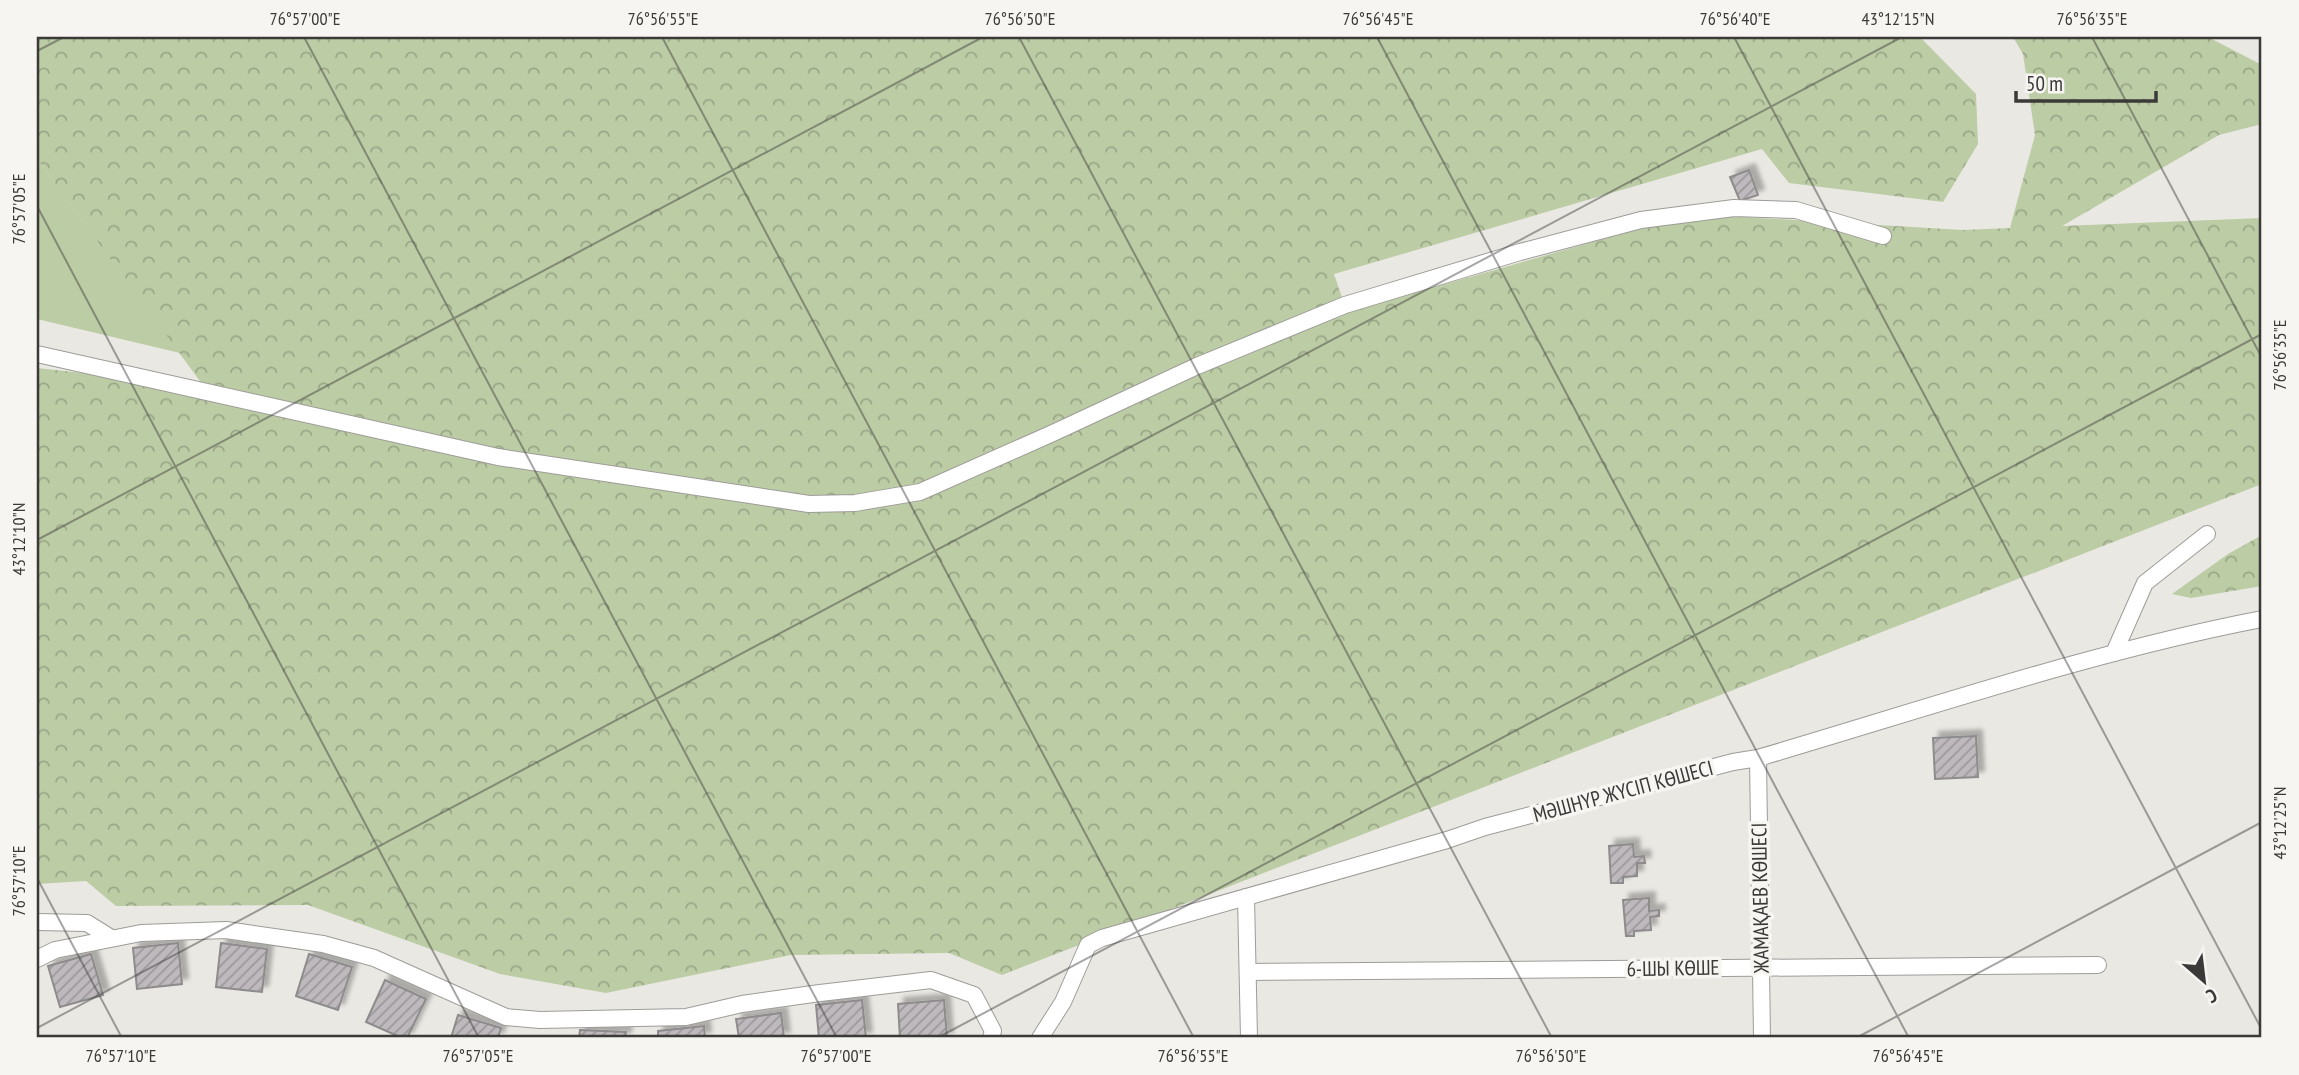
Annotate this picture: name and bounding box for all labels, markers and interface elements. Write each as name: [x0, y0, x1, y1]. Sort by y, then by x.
text: 76°57'00"E: [270, 7, 340, 30]
text: 76°56'55"E: [628, 7, 698, 30]
text: 76°56'50"E: [985, 7, 1055, 30]
text: 76°56'45"E: [1343, 7, 1413, 30]
text: 76°56'40"E: [1700, 7, 1770, 30]
text: 43°12'15"N: [1862, 7, 1934, 30]
text: 76°56'35"E: [2057, 7, 2127, 30]
scale bar: [2016, 60, 2156, 104]
text: 50 m: [2026, 70, 2063, 97]
text: 76°57'05"E: [7, 174, 30, 244]
text: 76°56'35"E: [2268, 320, 2291, 390]
text: 43°12'10"N: [7, 503, 30, 575]
street label: МӘШHҮР ЖҮСІП КӨШЕСІ: [1530, 754, 1716, 828]
text: 43°12'25"N: [2268, 787, 2291, 859]
street label: ЖАМАҚАЕВ КӨШЕСІ: [1745, 822, 1775, 975]
text: 76°57'10"E: [7, 846, 30, 916]
north arrow: [2170, 946, 2240, 1016]
street label: 6-ШЫ КӨШЕ: [1626, 954, 1720, 982]
text: С: [2202, 983, 2221, 1009]
text: 76°57'10"E: [86, 1044, 156, 1067]
text: 76°57'05"E: [443, 1044, 513, 1067]
text: 76°57'00"E: [801, 1044, 871, 1067]
text: 76°56'55"E: [1158, 1044, 1228, 1067]
text: 76°56'50"E: [1516, 1044, 1586, 1067]
text: 76°56'45"E: [1873, 1044, 1943, 1067]

